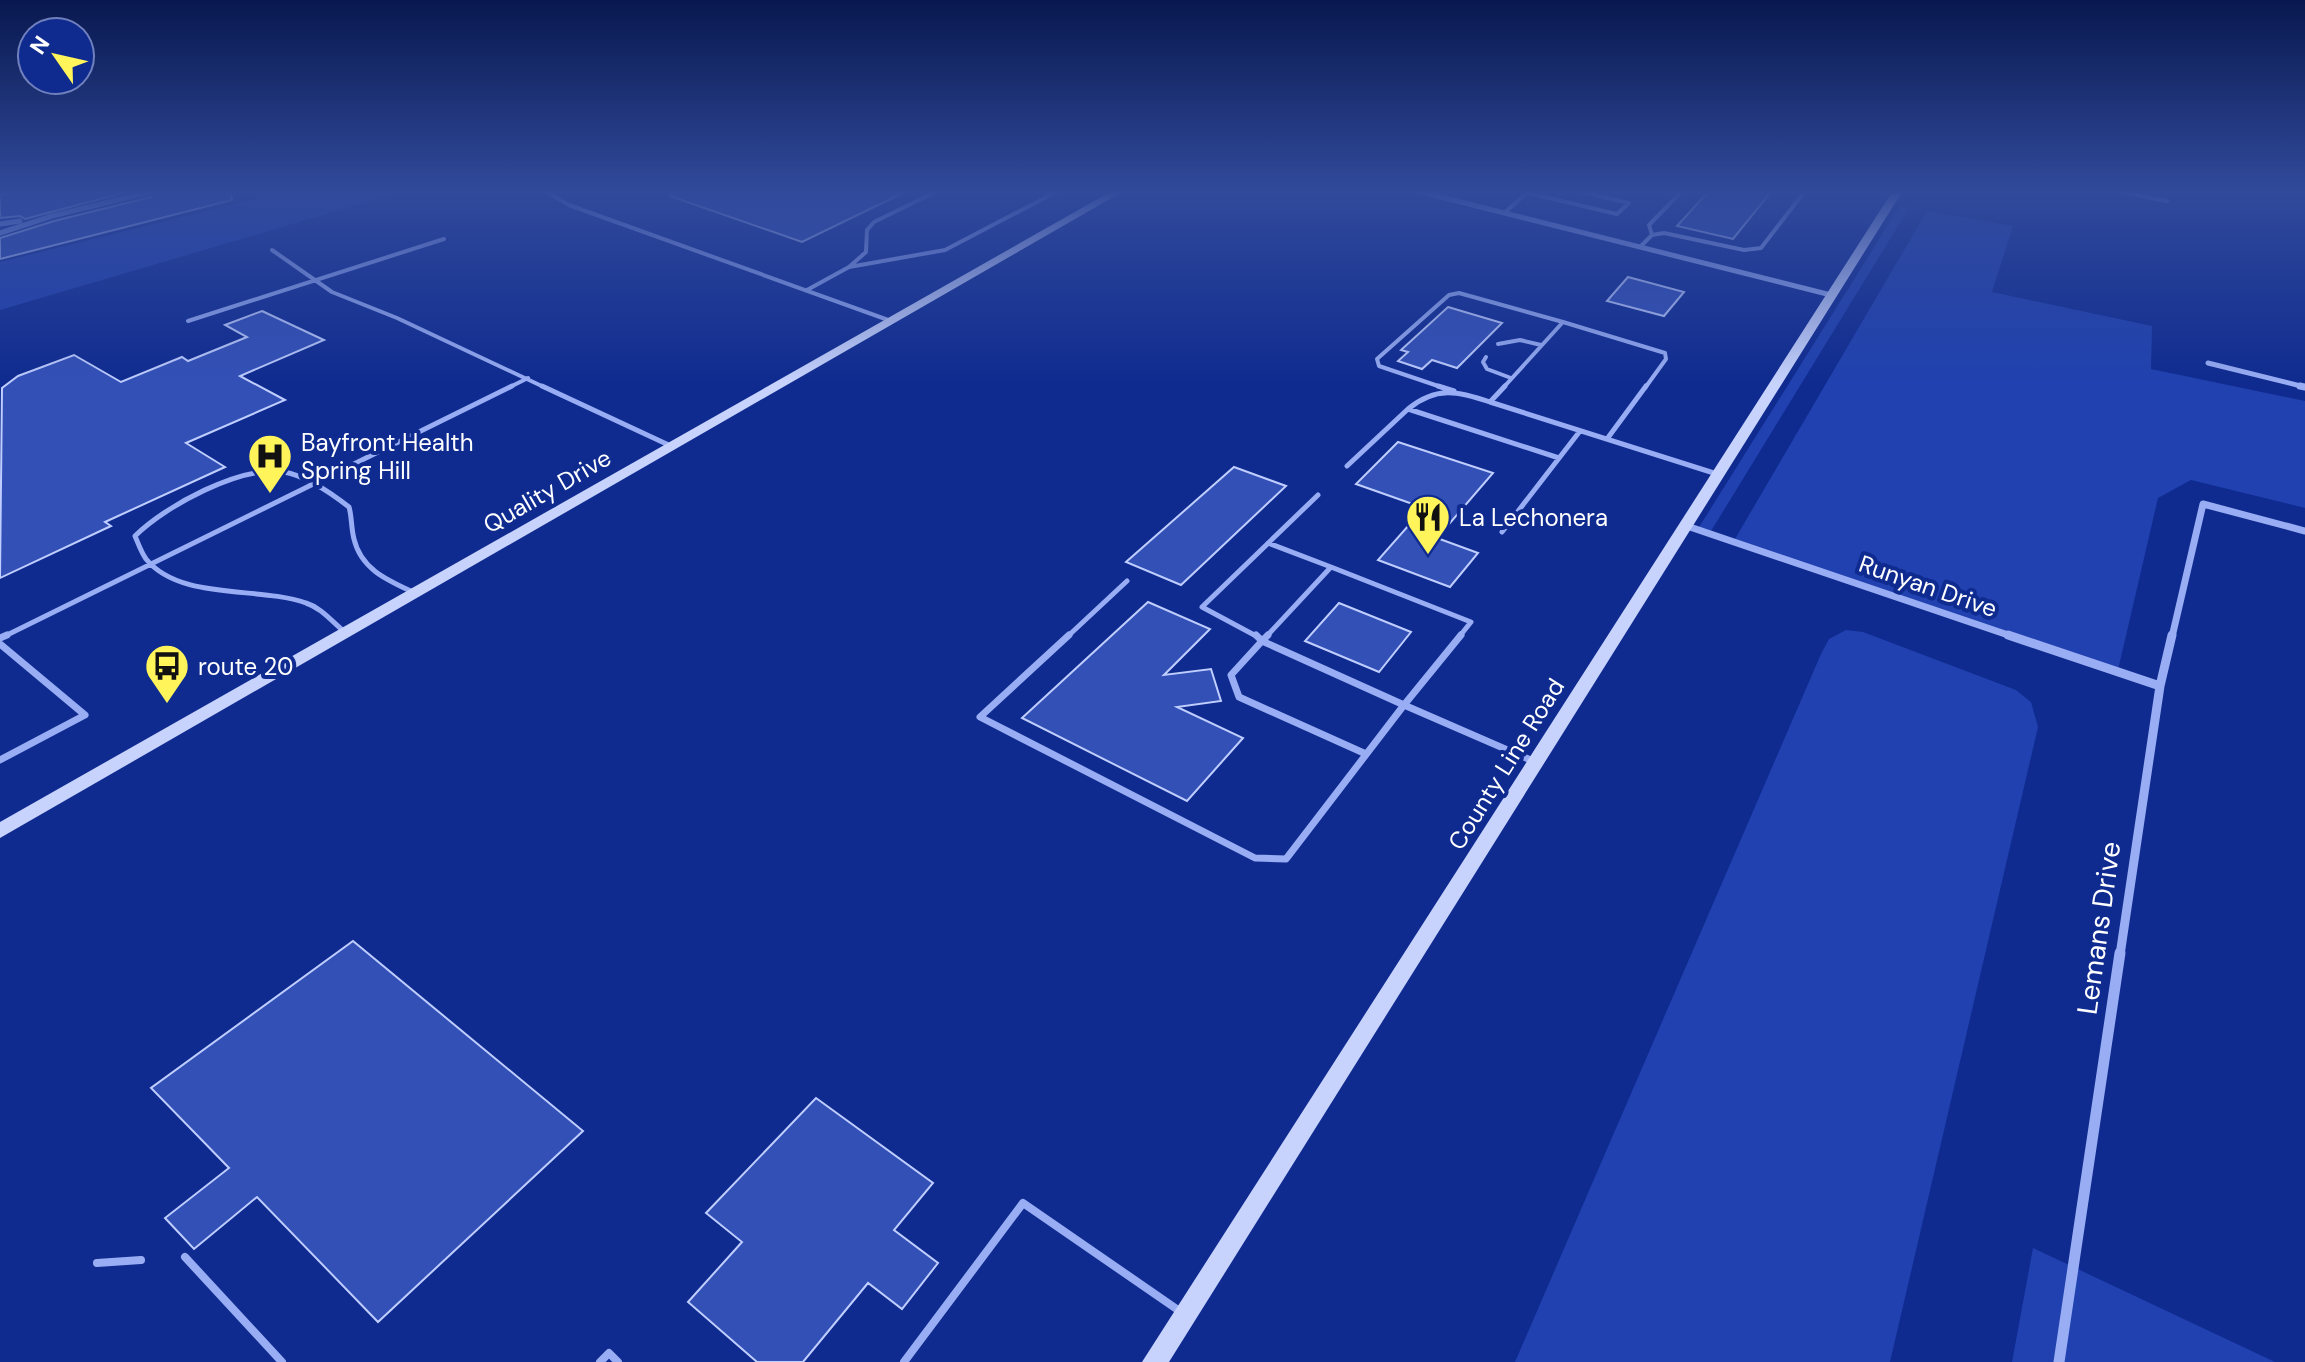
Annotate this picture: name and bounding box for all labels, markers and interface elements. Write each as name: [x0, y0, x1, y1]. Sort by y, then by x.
north arrow: [16, 16, 96, 96]
text: N: [23, 30, 56, 60]
place label: Bayfront Health Spring Hill: [301, 427, 474, 486]
hospital icon: Bayfront Health Spring Hill: [246, 432, 294, 495]
street label: Quality Drive: [478, 442, 616, 540]
restaurant icon: La Lechonera: [1404, 493, 1452, 556]
place label: La Lechonera: [1459, 502, 1608, 533]
street label: Runyan Drive: [1855, 548, 2001, 624]
bus stop icon: route 20: [143, 642, 191, 705]
place label: route 20: [198, 651, 294, 682]
street label: County Line Road: [1441, 673, 1571, 855]
street label: Lemans Drive: [2069, 839, 2129, 1017]

